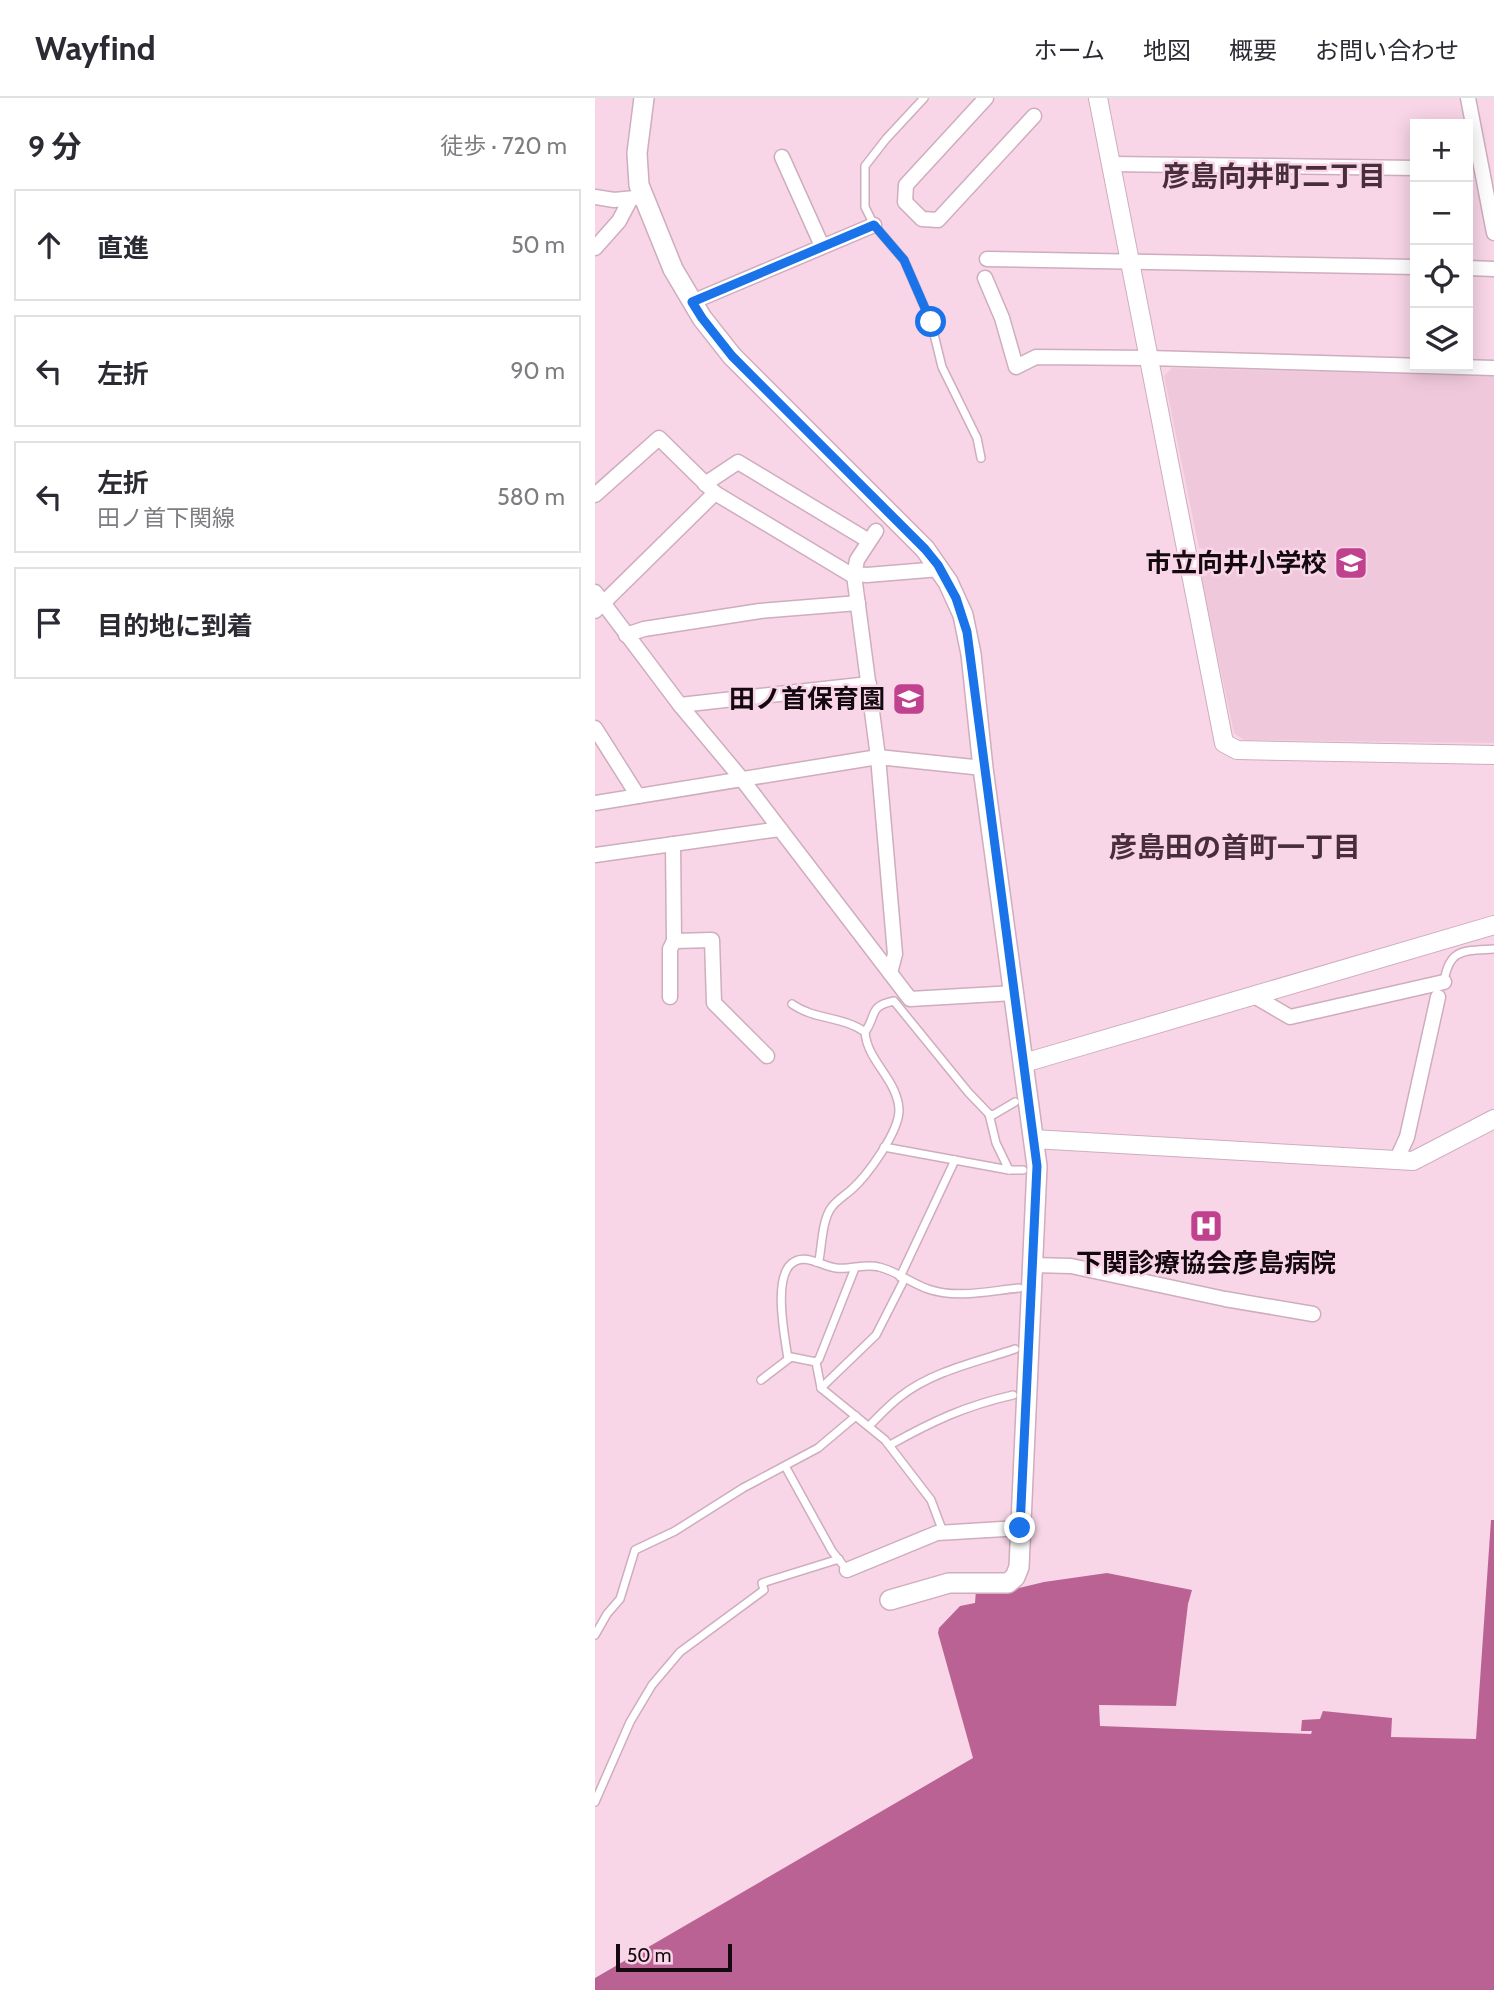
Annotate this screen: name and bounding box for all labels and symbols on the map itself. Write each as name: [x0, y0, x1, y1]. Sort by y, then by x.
district label: 彦島向井町二丁目: [1162, 159, 1386, 193]
route start: [915, 306, 946, 337]
school or university icon: 市立向井小学校: [1332, 544, 1370, 582]
place label: 市立向井小学校: [1145, 547, 1327, 579]
school or university icon: 田ノ首保育園: [890, 680, 928, 718]
place label: 田ノ首保育園: [729, 683, 885, 715]
district label: 彦島田の首町一丁目: [1109, 830, 1361, 864]
hospital icon: 下関診療協会彦島病院: [1187, 1207, 1225, 1245]
place label: 下関診療協会彦島病院: [1076, 1247, 1336, 1279]
route end: [1004, 1512, 1035, 1543]
scale bar: [616, 1941, 731, 1973]

